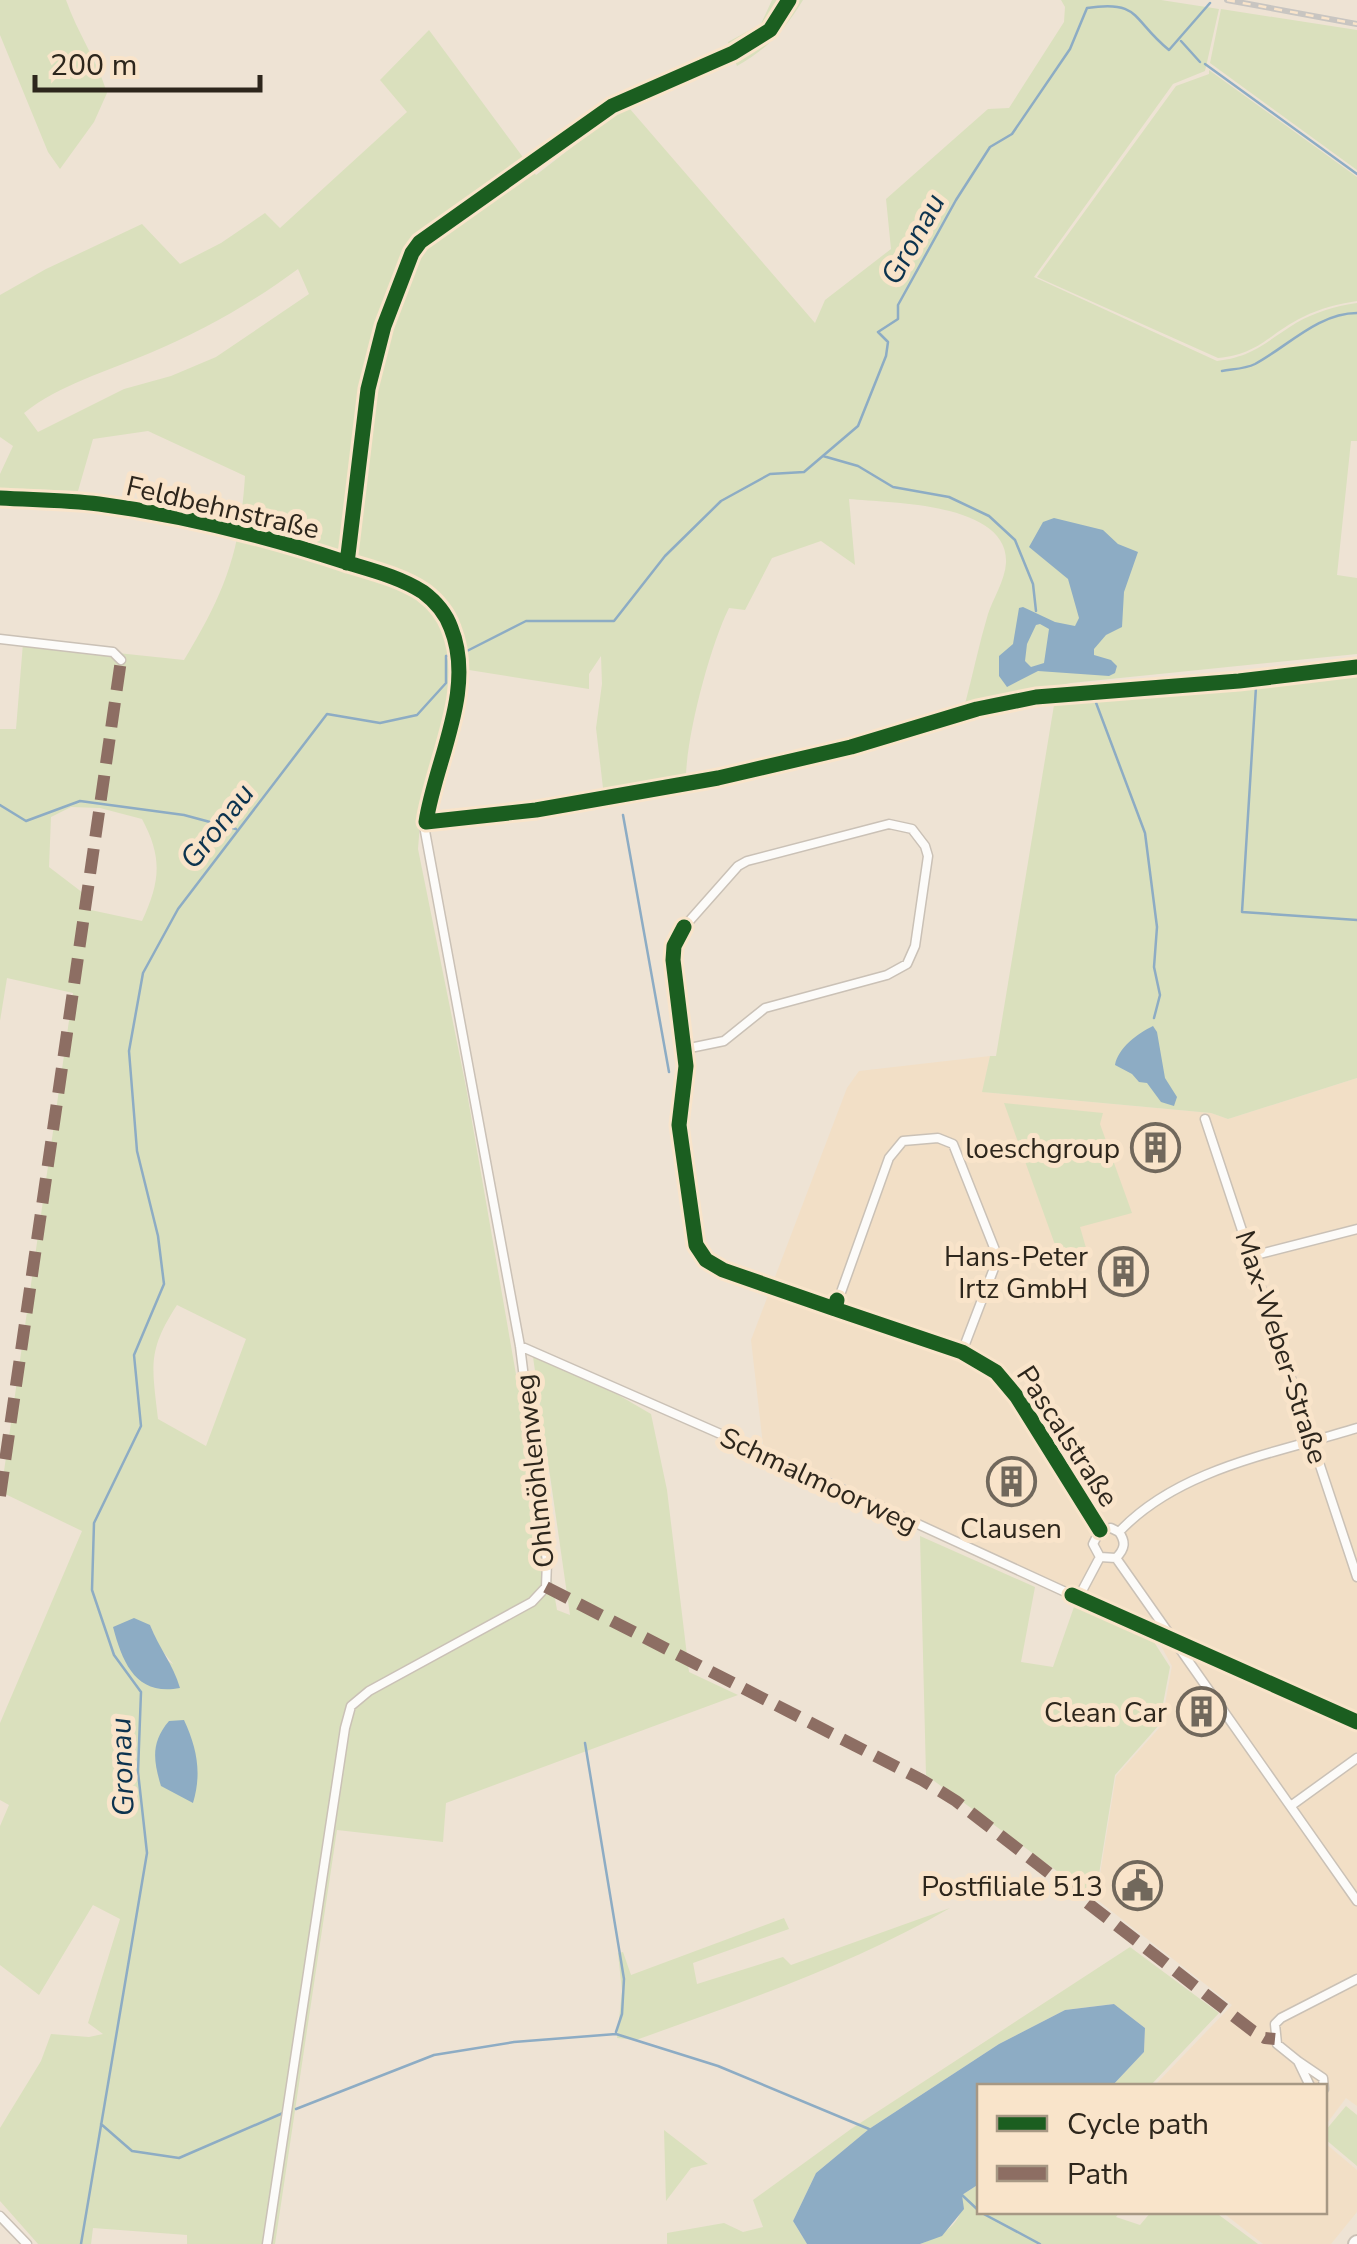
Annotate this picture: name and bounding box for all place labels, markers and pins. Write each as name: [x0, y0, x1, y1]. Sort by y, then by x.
building icon: loeschgroup: [1129, 1122, 1181, 1174]
place label: loeschgroup: [965, 1130, 1120, 1168]
place label: Hans-Peter Irtz GmbH: [944, 1238, 1088, 1308]
building icon: Hans-Peter Irtz GmbH: [1097, 1246, 1149, 1298]
building icon: Clausen: [985, 1455, 1037, 1507]
place label: Clausen: [960, 1510, 1062, 1548]
building icon: Clean Car: [1176, 1686, 1228, 1738]
place label: Clean Car: [1044, 1694, 1167, 1732]
public building icon: Postfiliale 513: [1112, 1860, 1164, 1912]
place label: Postfiliale 513: [921, 1868, 1103, 1906]

